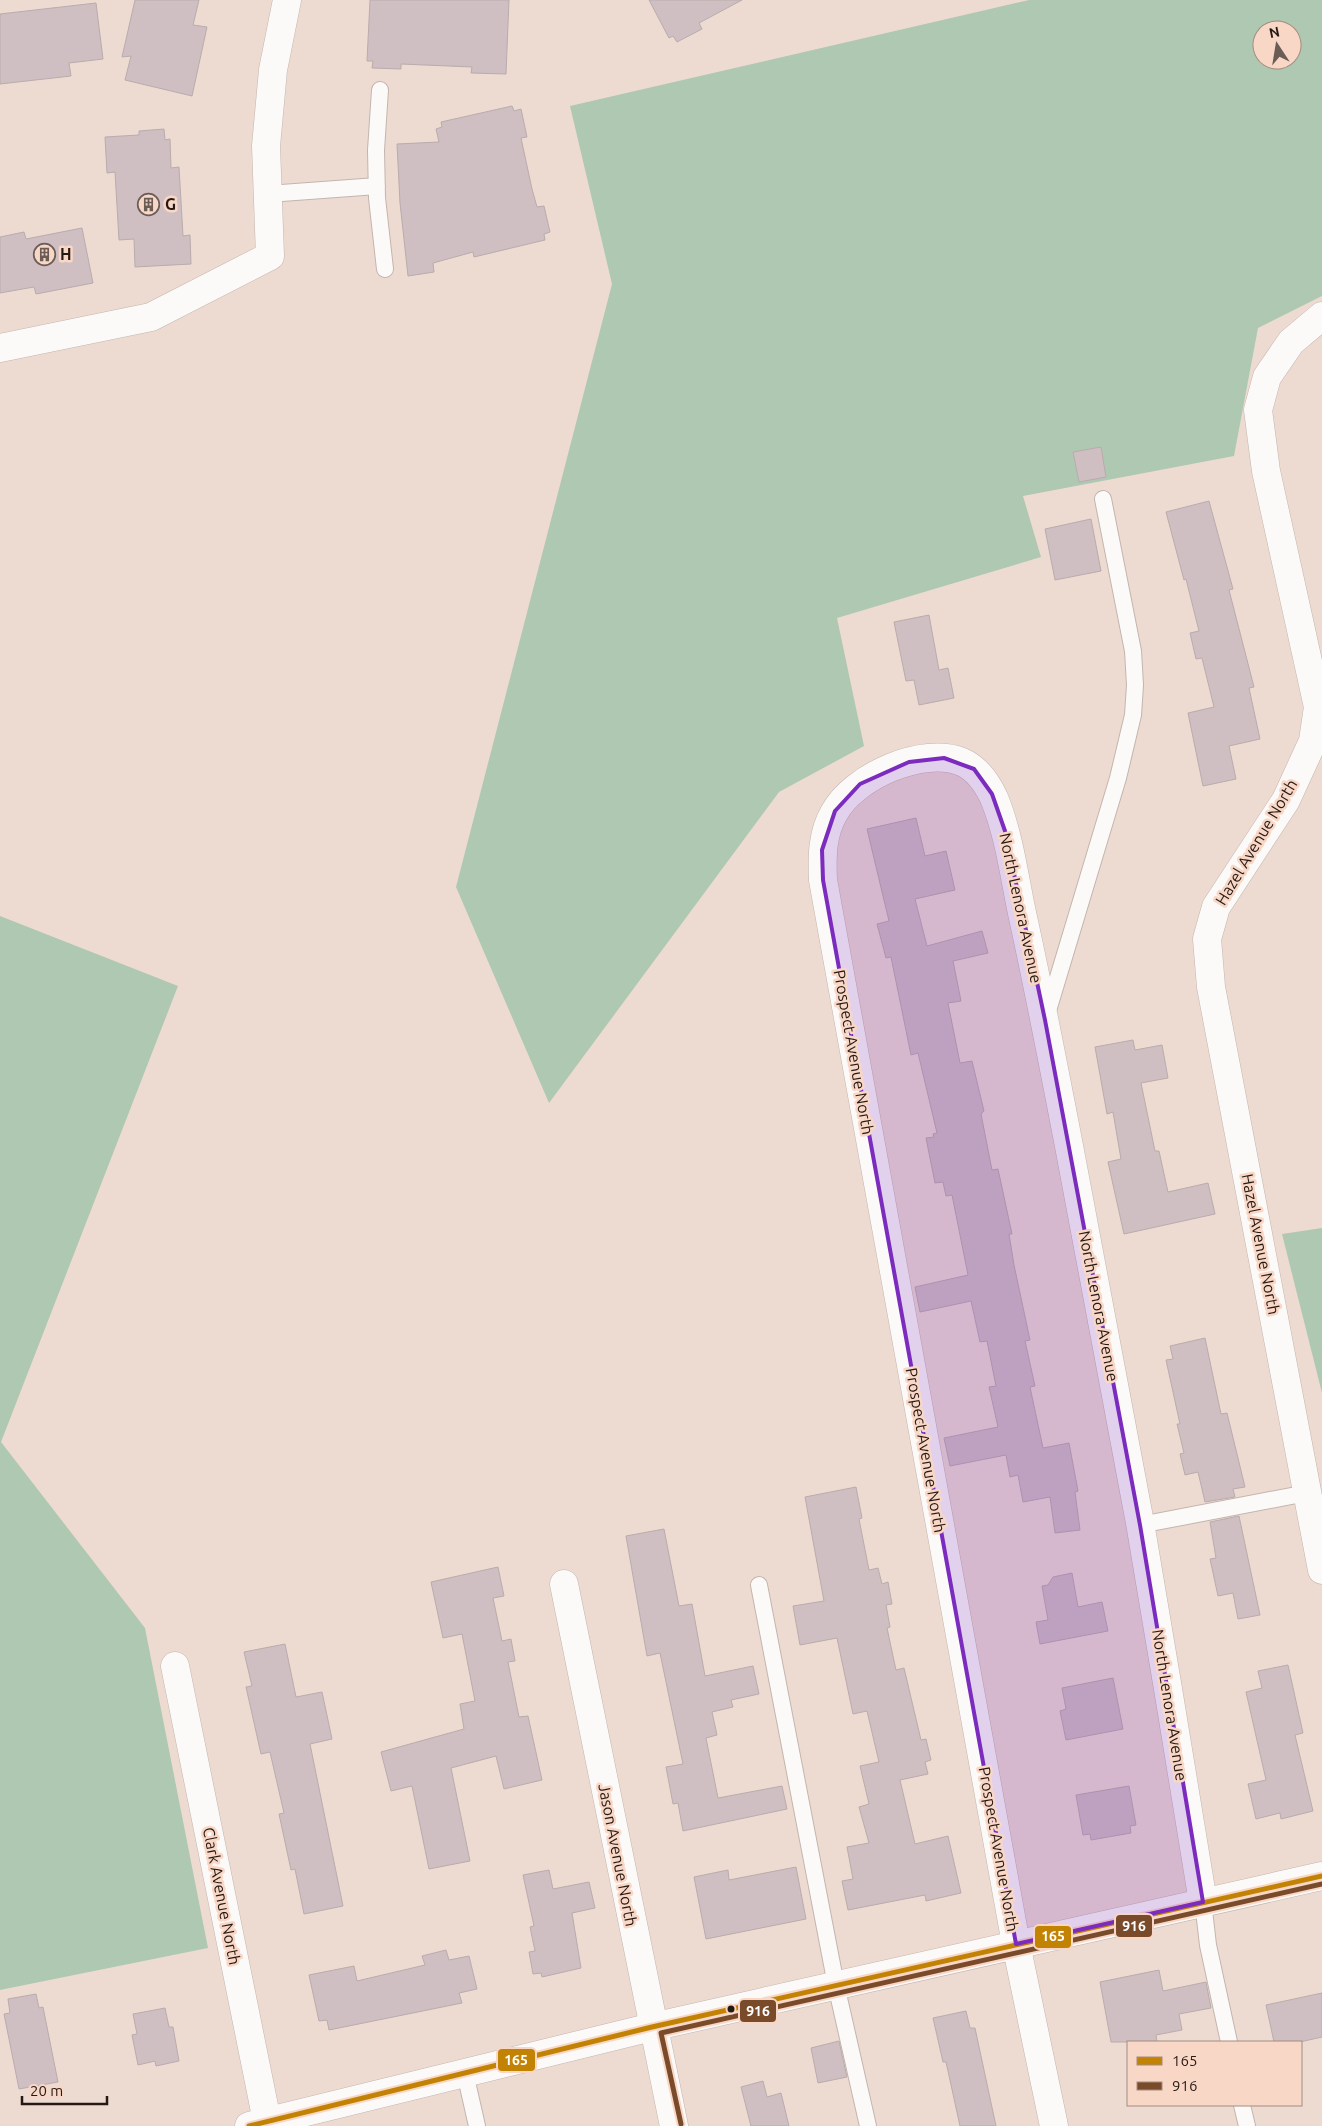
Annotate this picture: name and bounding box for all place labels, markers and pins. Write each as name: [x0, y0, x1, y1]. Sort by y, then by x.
building icon: G: [137, 192, 161, 216]
place label: G: [165, 195, 176, 213]
building icon: H: [32, 242, 56, 266]
place label: H: [60, 245, 72, 263]
unlabelled marker: [726, 2004, 736, 2014]

